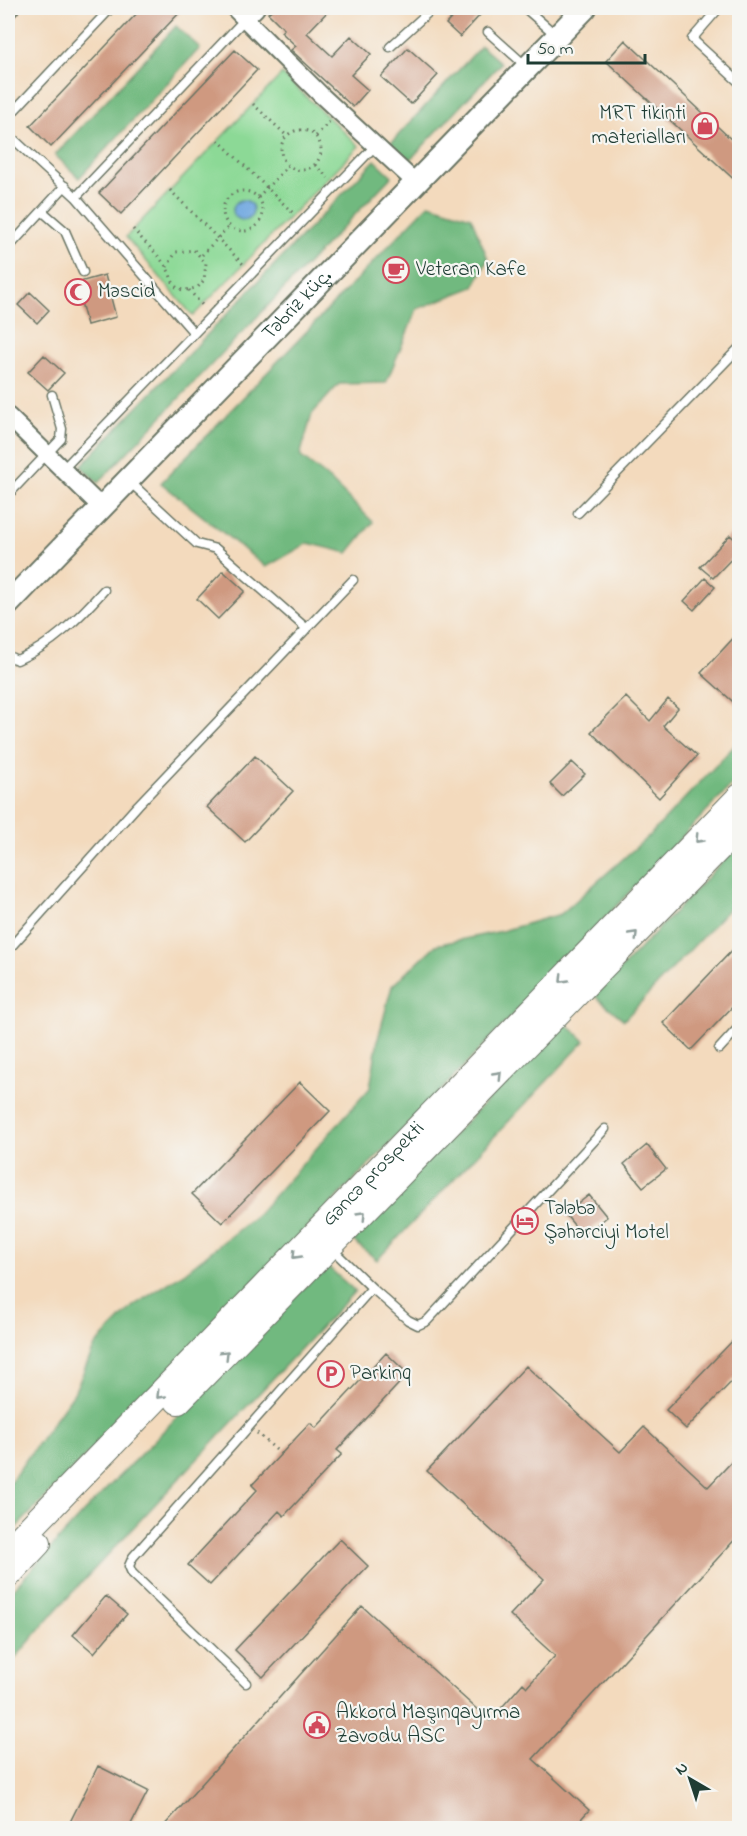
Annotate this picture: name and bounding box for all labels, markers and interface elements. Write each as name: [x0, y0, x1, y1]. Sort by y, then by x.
scale bar: [528, 27, 645, 65]
text: 50 m: [537, 37, 574, 63]
place label: MRT tikinti materialları: [592, 99, 686, 153]
shop icon: MRT tikinti materialları: [690, 111, 720, 141]
cafe icon: Veteran Kafe: [381, 255, 411, 285]
place label: Veteran Kafe: [415, 255, 526, 285]
street label: Təbriz küç.: [255, 262, 339, 348]
mosque icon: Məscid: [63, 277, 93, 307]
place label: Məscid: [98, 277, 156, 307]
one-way arrow: [695, 833, 706, 843]
one-way arrow: [626, 931, 637, 942]
one-way arrow: [560, 972, 571, 983]
one-way arrow: [490, 1071, 501, 1082]
street label: Gəncə prospekti: [315, 1115, 432, 1234]
place label: Tələbə Şəhərciyi Motel: [544, 1194, 669, 1250]
hotel icon: Tələbə Şəhərciyi Motel: [510, 1206, 540, 1236]
one-way arrow: [354, 1211, 365, 1222]
one-way arrow: [292, 1247, 303, 1258]
one-way arrow: [218, 1350, 229, 1360]
parking icon: Parkinq: [316, 1359, 346, 1389]
place label: Parkinq: [350, 1359, 411, 1389]
one-way arrow: [156, 1387, 167, 1398]
place label: Akkord Maşınqayırma Zavodu ASC: [336, 1698, 520, 1752]
public building icon: Akkord Maşınqayırma Zavodu ASC: [302, 1710, 332, 1740]
north arrow: [660, 1749, 720, 1809]
text: N: [670, 1756, 694, 1782]

